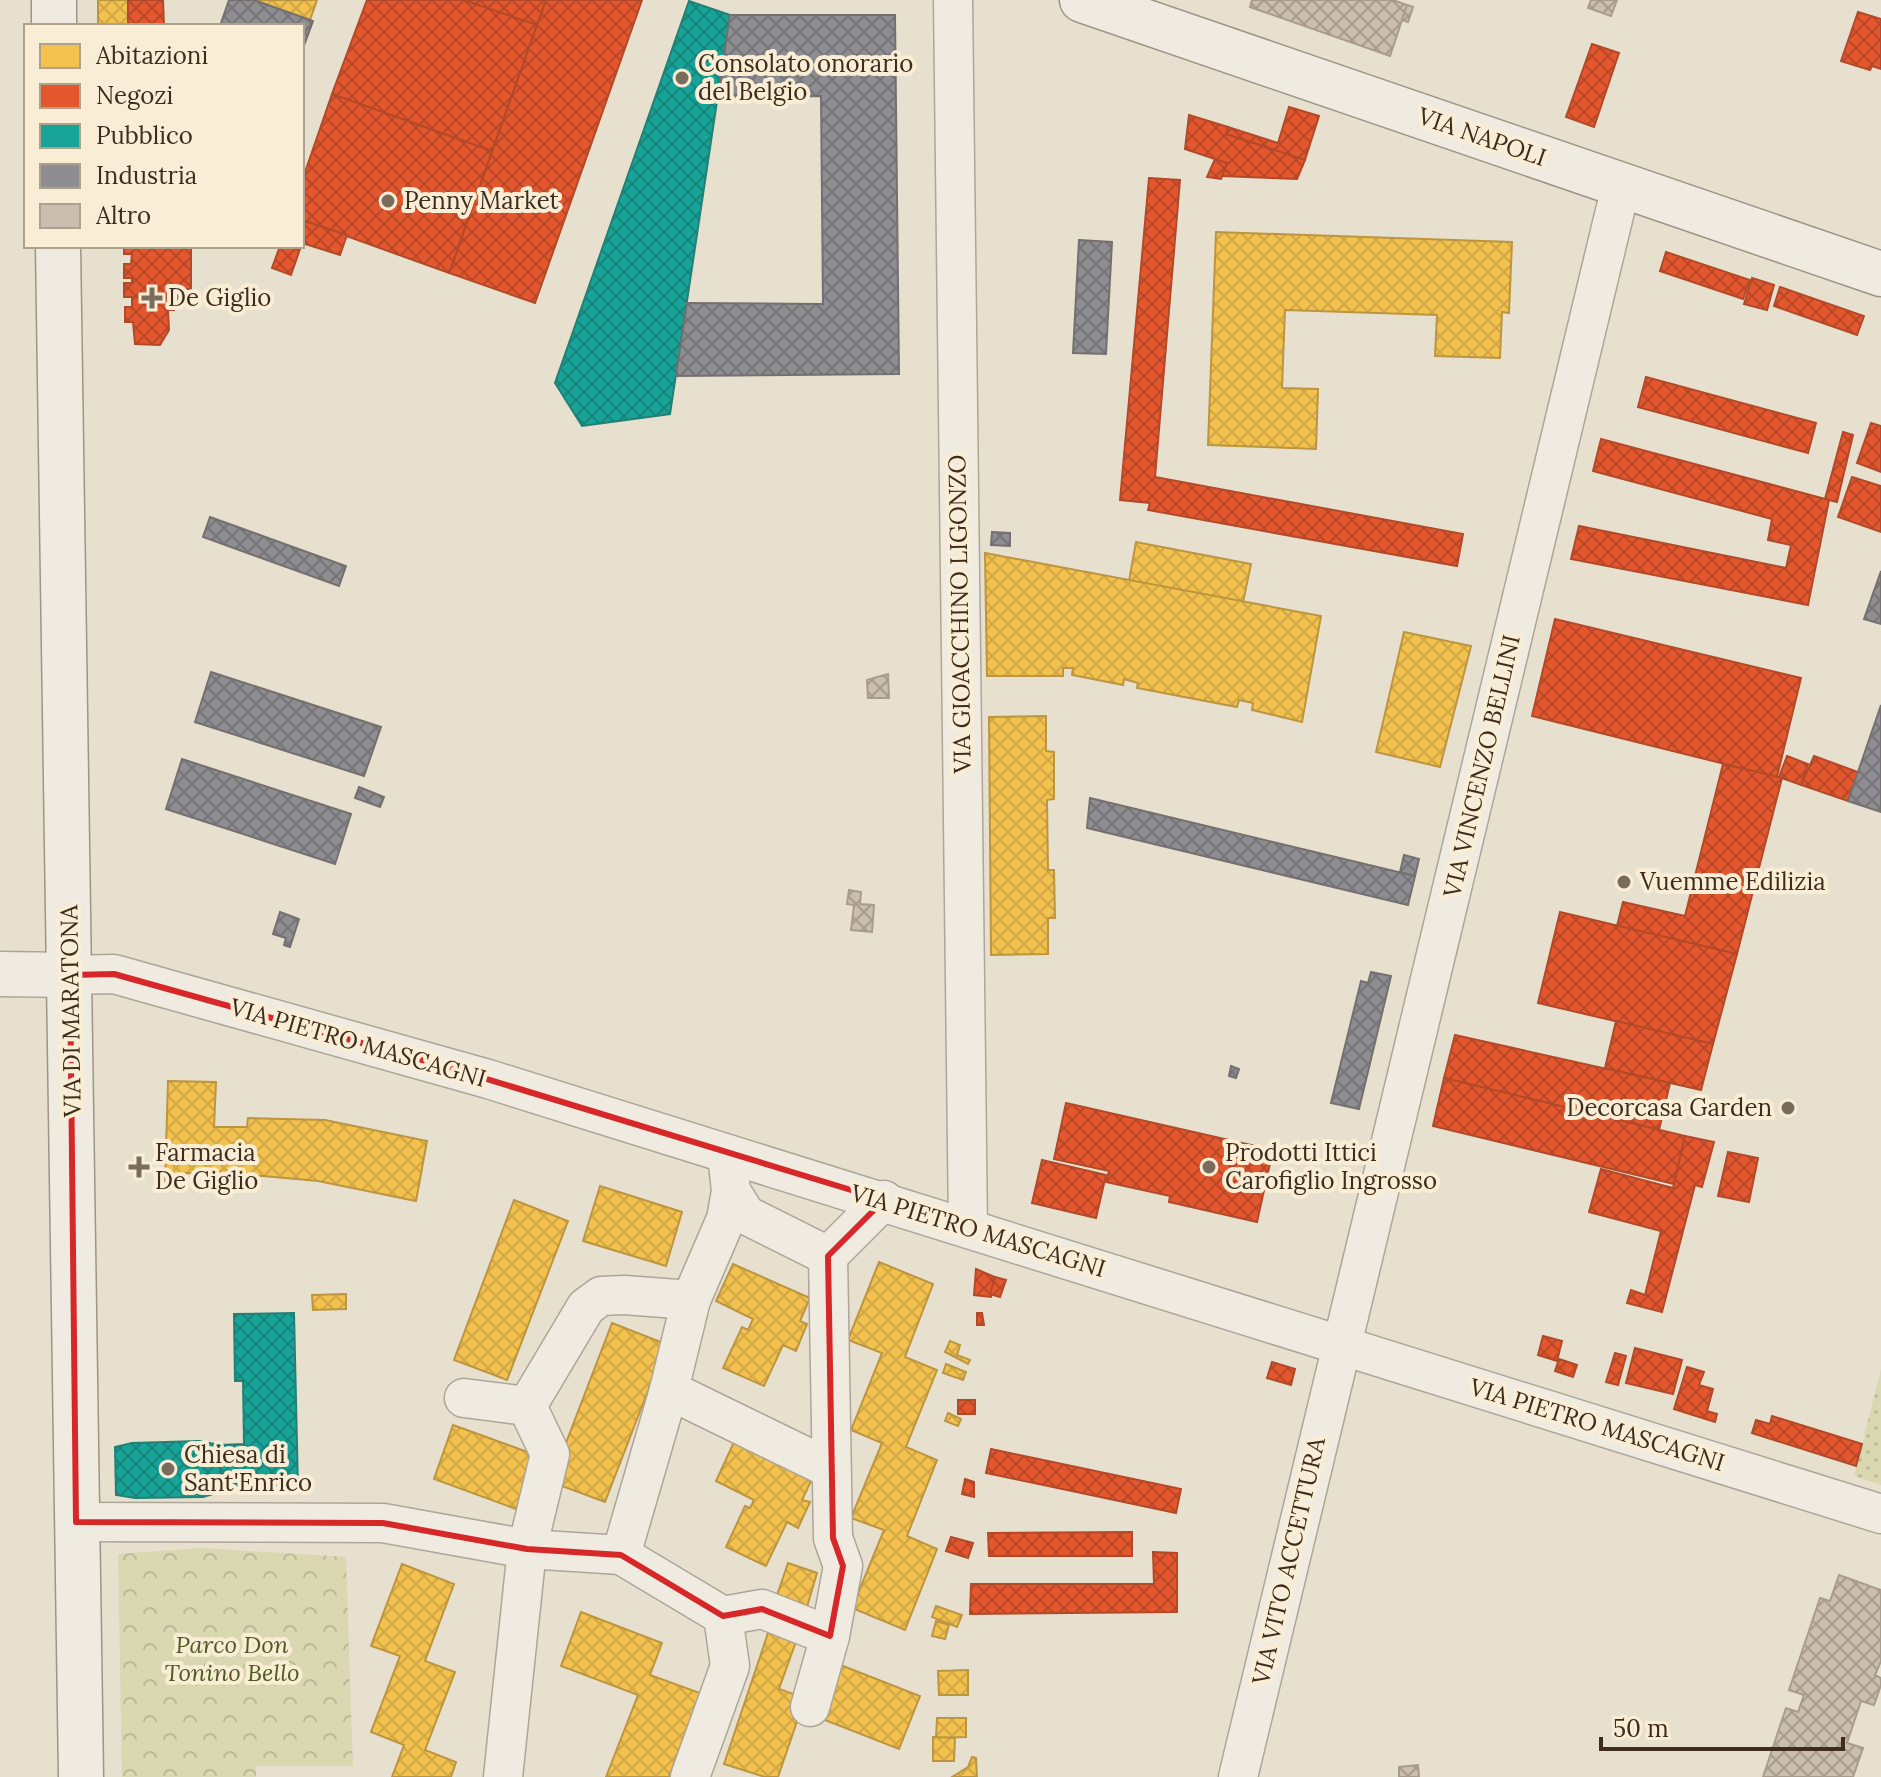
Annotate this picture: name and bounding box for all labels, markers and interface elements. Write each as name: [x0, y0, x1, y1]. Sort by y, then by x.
legend: [24, 24, 304, 248]
text: Abitazioni: [95, 40, 208, 71]
place label: Consolato onorario del Belgio: [698, 48, 913, 107]
marker: Consolato onorario del Belgio: [673, 69, 691, 87]
text: Negozi: [96, 80, 173, 111]
street label: VIA NAPOLI: [1413, 100, 1550, 173]
text: Pubblico: [96, 120, 193, 151]
text: Industria: [96, 160, 197, 191]
place label: Penny Market: [404, 185, 560, 216]
marker: Penny Market: [379, 192, 397, 210]
text: Altro: [95, 200, 151, 231]
place label: De Giglio: [168, 282, 271, 313]
marker: De Giglio: [143, 289, 161, 307]
street label: VIA GIOACCHINO LIGONZO: [941, 454, 978, 775]
street label: VIA VINCENZO BELLINI: [1436, 632, 1527, 901]
place label: Vuemme Edilizia: [1639, 866, 1826, 897]
marker: Vuemme Edilizia: [1615, 873, 1633, 891]
street label: VIA DI MARATONA: [53, 904, 88, 1118]
street label: VIA PIETRO MASCAGNI: [226, 991, 490, 1094]
place label: Decorcasa Garden: [1567, 1092, 1772, 1123]
marker: Decorcasa Garden: [1779, 1099, 1797, 1117]
place label: Farmacia De Giglio: [155, 1137, 258, 1196]
place label: Prodotti Ittici Carofiglio Ingrosso: [1225, 1137, 1437, 1196]
marker: Farmacia De Giglio: [130, 1158, 148, 1176]
marker: Prodotti Ittici Carofiglio Ingrosso: [1200, 1158, 1218, 1176]
street label: VIA PIETRO MASCAGNI: [846, 1177, 1109, 1284]
street label: VIA PIETRO MASCAGNI: [1465, 1371, 1728, 1478]
street label: VIA VITO ACCETTURA: [1245, 1433, 1332, 1689]
place label: Chiesa di Sant'Enrico: [184, 1439, 312, 1498]
marker: Chiesa di Sant'Enrico: [159, 1460, 177, 1478]
park label: Parco Don Tonino Bello: [164, 1629, 300, 1688]
scale bar: [1601, 1701, 1843, 1751]
text: 50 m: [1613, 1713, 1669, 1744]

